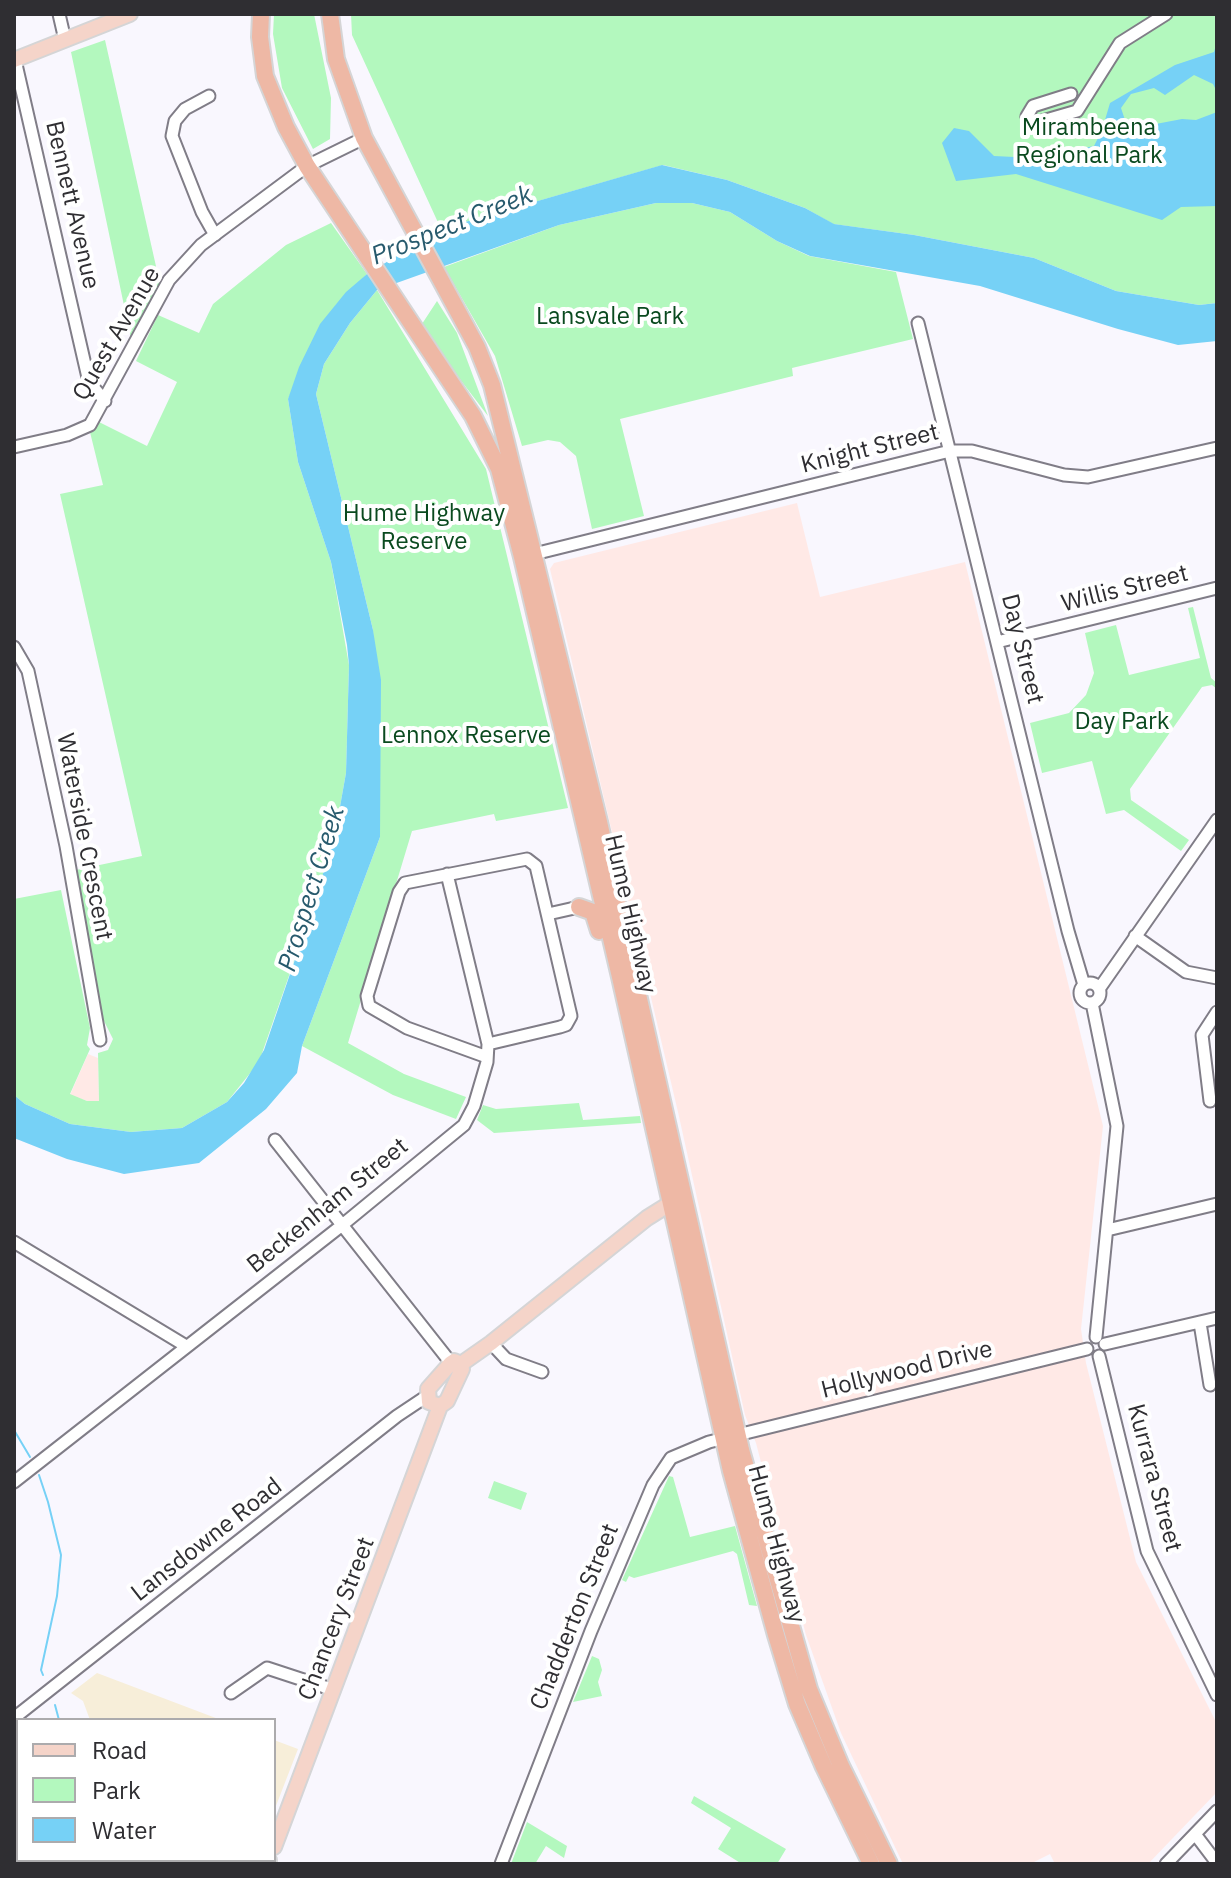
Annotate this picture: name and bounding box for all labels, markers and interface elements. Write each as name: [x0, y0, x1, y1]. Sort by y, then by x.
park label: Mirambeena Regional Park: [1015, 114, 1163, 170]
street label: Bennett Avenue: [39, 118, 105, 292]
water label: Prospect Creek: [367, 179, 537, 273]
street label: Quest Avenue: [67, 262, 167, 406]
park label: Lansvale Park: [536, 303, 684, 331]
street label: Knight Street: [798, 418, 942, 480]
park label: Hume Highway Reserve: [343, 500, 505, 556]
street label: Willis Street: [1059, 559, 1191, 619]
street label: Day Street: [994, 591, 1050, 707]
park label: Day Park: [1074, 708, 1170, 736]
park label: Lennox Reserve: [381, 722, 551, 750]
street label: Waterside Crescent: [50, 731, 118, 943]
water label: Prospect Creek: [272, 803, 352, 975]
street label: Hume Highway: [598, 832, 662, 996]
street label: Beckenham Street: [242, 1132, 414, 1280]
street label: Hollywood Drive: [818, 1335, 996, 1405]
street label: Kurrara Street: [1120, 1401, 1188, 1555]
street label: Hume Highway: [741, 1462, 811, 1626]
street label: Lansdowne Road: [126, 1472, 288, 1608]
street label: Chadderton Street: [525, 1520, 625, 1714]
street label: Chancery Street: [293, 1533, 381, 1705]
legend: [16, 1718, 276, 1862]
text: Road: [92, 1734, 147, 1766]
text: Park: [92, 1774, 141, 1806]
text: Water: [92, 1814, 156, 1846]

